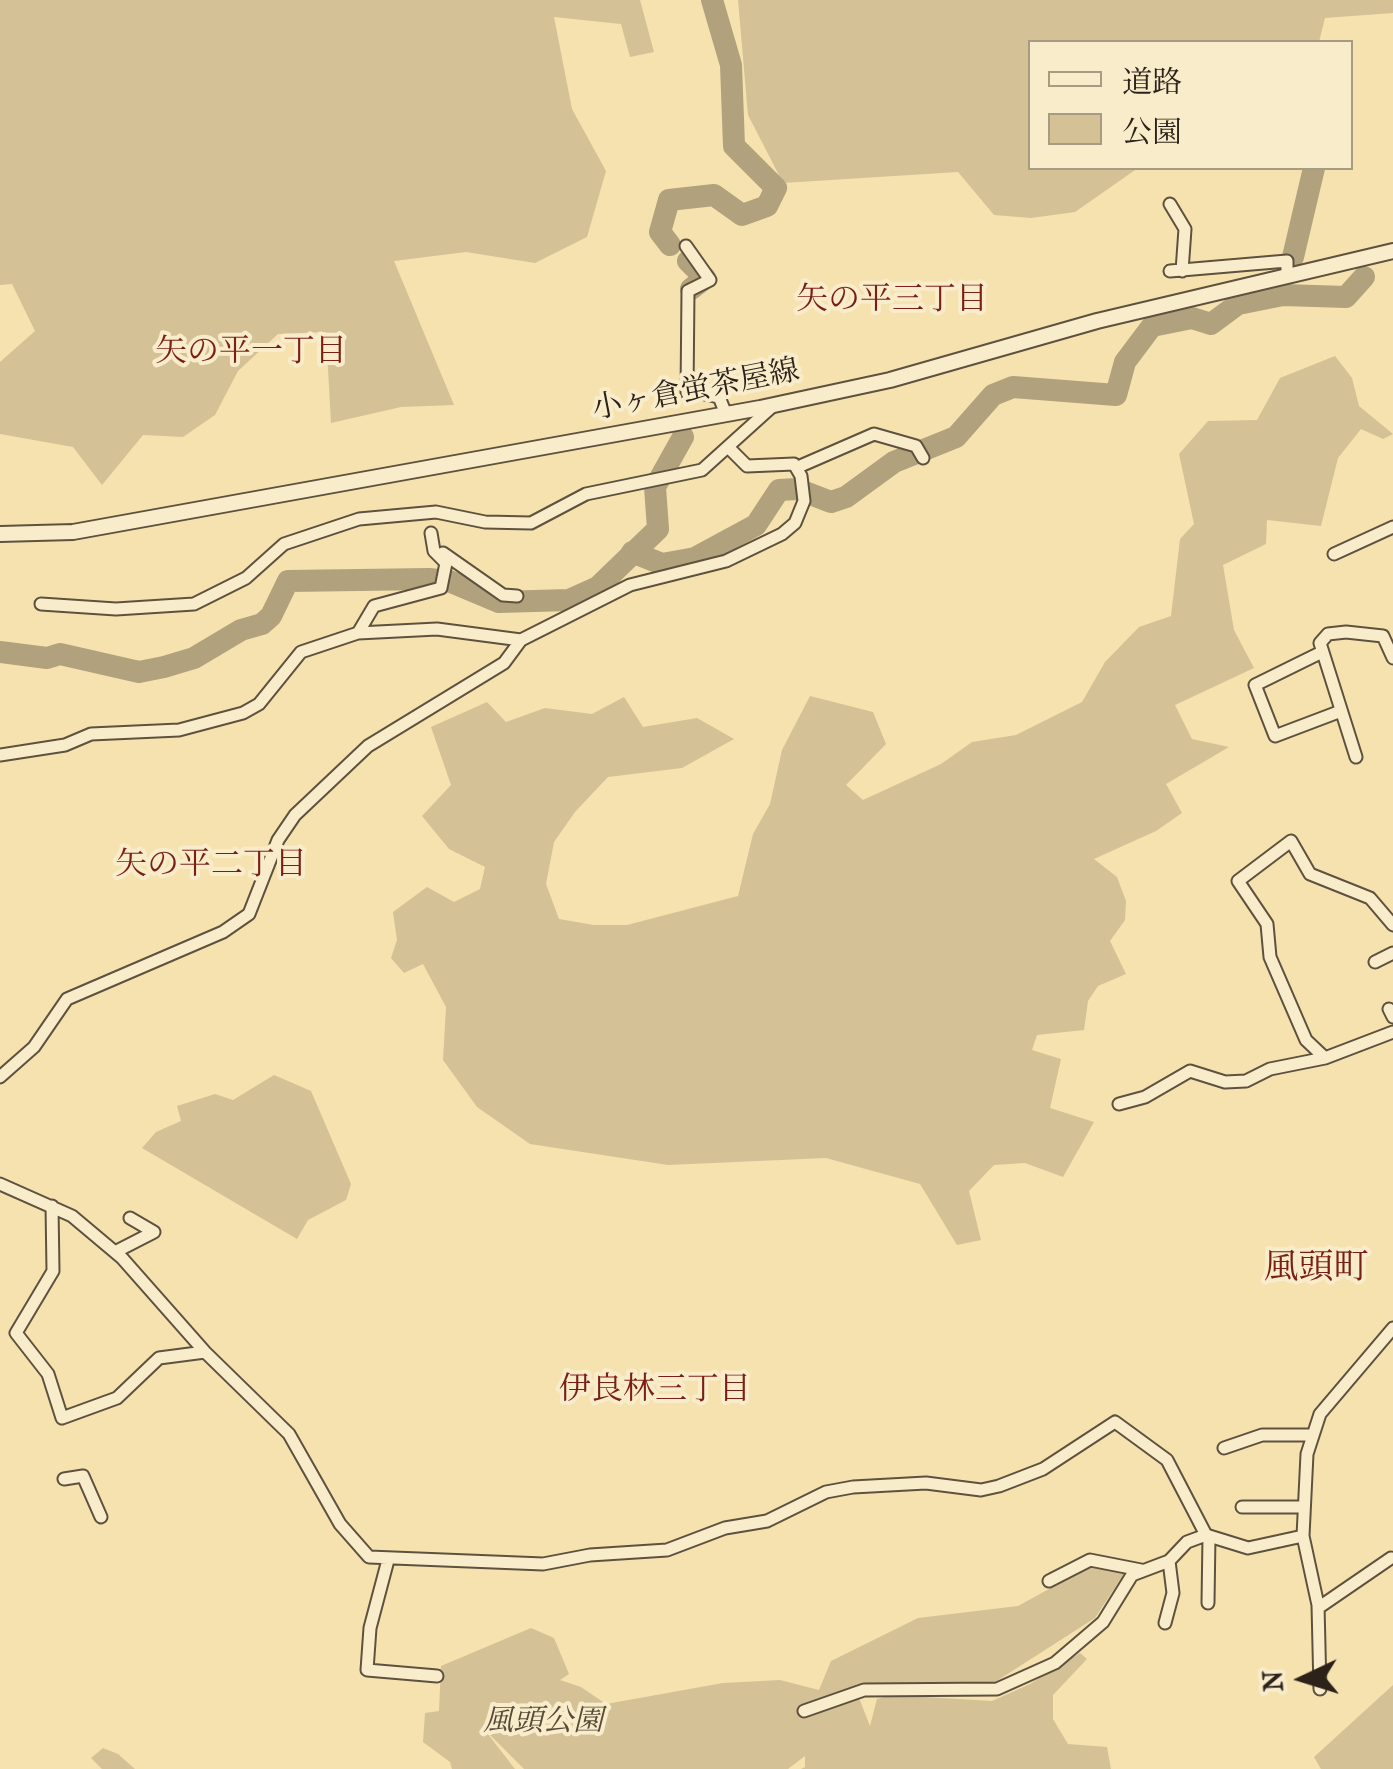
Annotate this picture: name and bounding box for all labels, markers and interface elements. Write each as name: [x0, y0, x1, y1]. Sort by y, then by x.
legend: [1028, 40, 1353, 170]
text: 道路: [1122, 65, 1182, 100]
text: 公園: [1122, 115, 1182, 150]
district label: 矢の平三丁目: [796, 282, 988, 320]
district label: 矢の平一丁目: [155, 334, 347, 372]
street label: 小ヶ倉蛍茶屋線: [589, 353, 803, 429]
district label: 矢の平二丁目: [115, 847, 307, 885]
district label: 風頭町: [1264, 1248, 1368, 1290]
district label: 伊良林三丁目: [559, 1372, 751, 1410]
north arrow: [1253, 1629, 1353, 1729]
text: N: [1255, 1669, 1290, 1693]
park label: 風頭公園: [483, 1705, 603, 1741]

